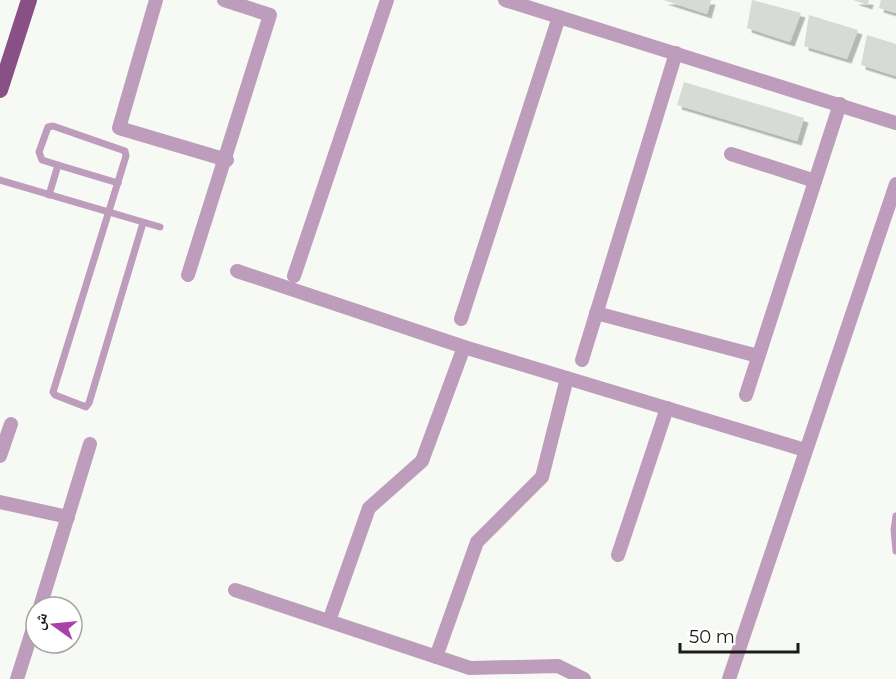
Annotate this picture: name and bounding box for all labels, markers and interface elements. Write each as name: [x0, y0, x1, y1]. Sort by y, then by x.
north arrow: [24, 595, 84, 655]
text: ش: [29, 611, 51, 632]
scale bar: [680, 616, 798, 654]
text: 50 m: [689, 626, 735, 648]

